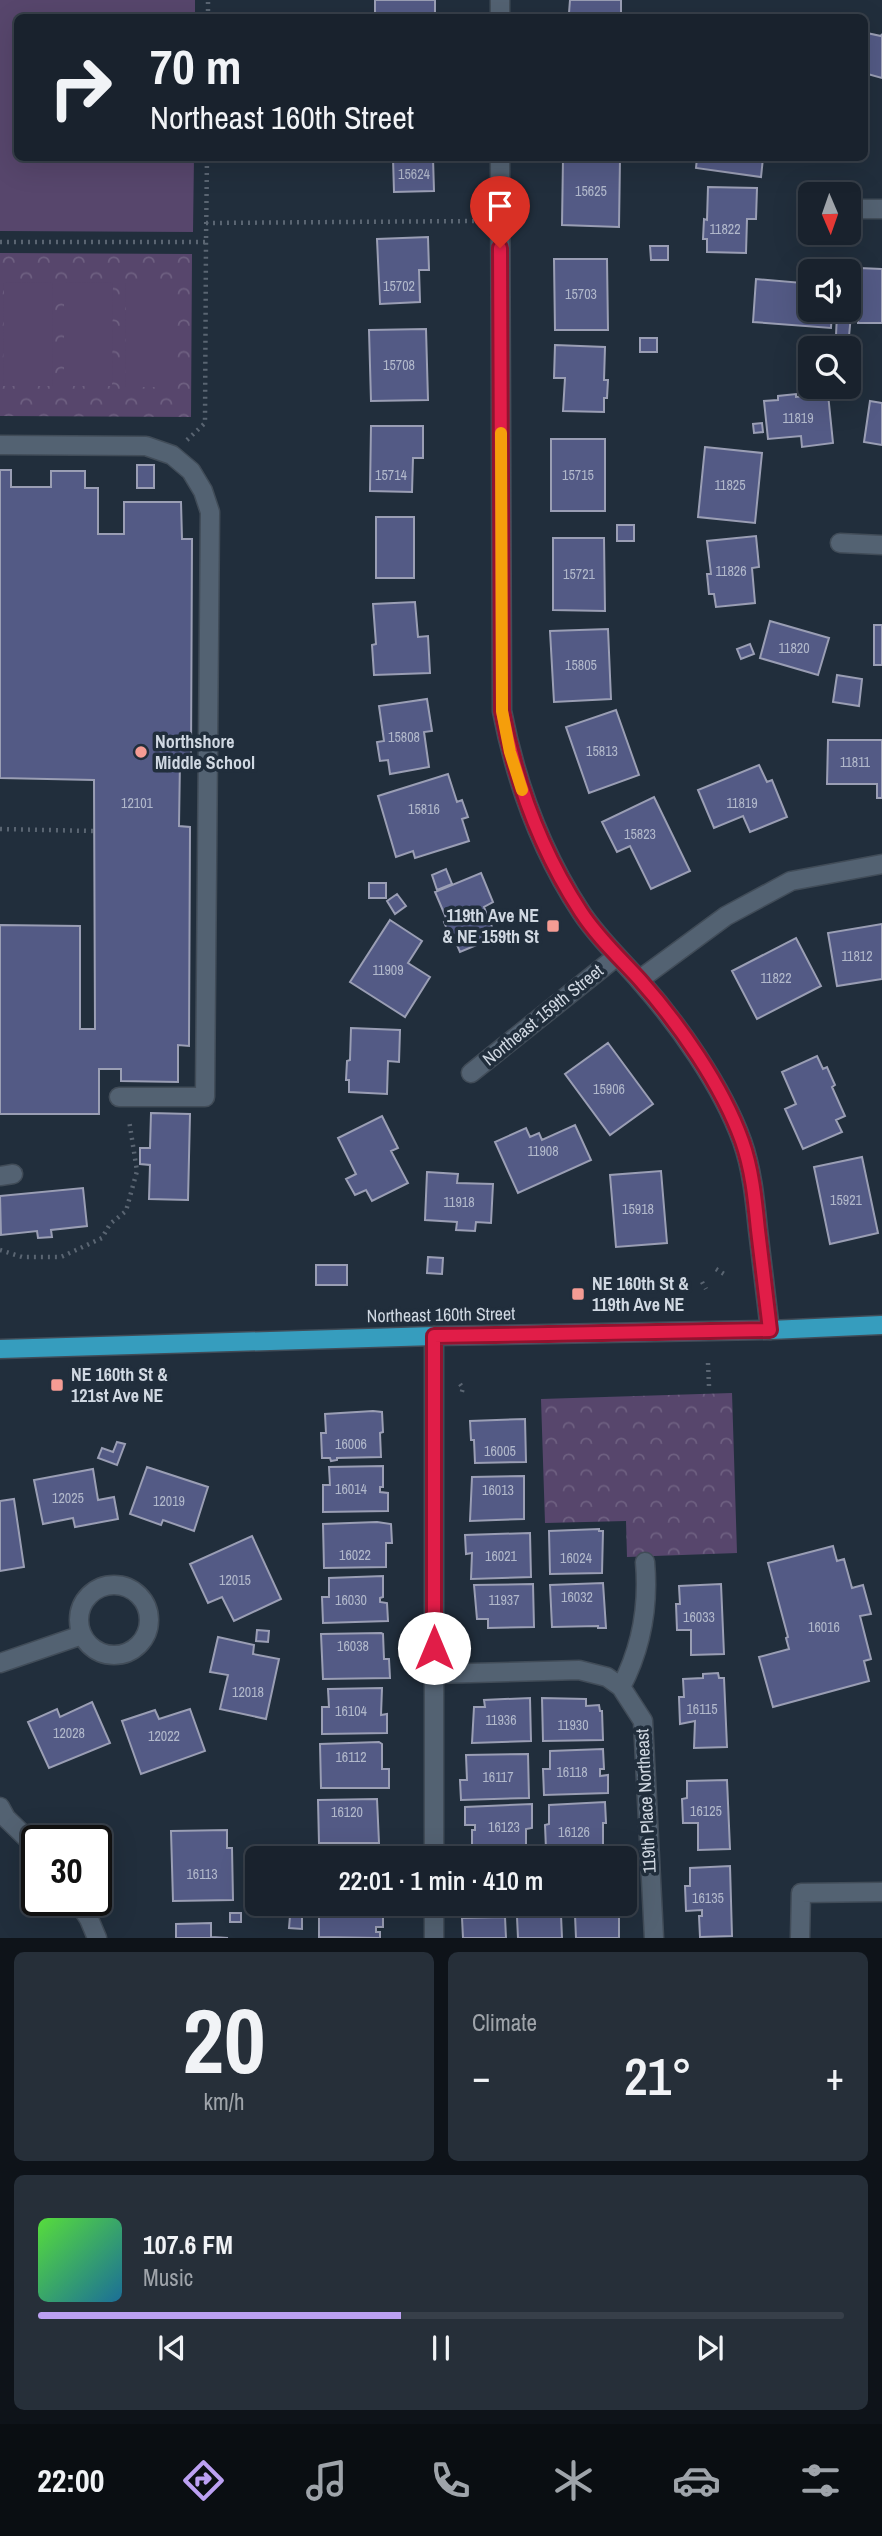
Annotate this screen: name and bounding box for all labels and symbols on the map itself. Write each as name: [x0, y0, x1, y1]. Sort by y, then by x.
house number: 15624: [398, 165, 431, 183]
pin: [470, 176, 530, 248]
house number: 15625: [575, 182, 607, 200]
north arrow: [798, 182, 861, 245]
house number: 11822: [709, 220, 741, 238]
house number: 15702: [383, 277, 415, 295]
house number: 15703: [565, 285, 597, 303]
house number: 15708: [383, 356, 415, 374]
house number: 11819: [782, 409, 814, 427]
house number: 15714: [375, 466, 408, 484]
house number: 15715: [562, 466, 594, 484]
house number: 11825: [714, 476, 746, 494]
house number: 11826: [715, 562, 747, 580]
house number: 15721: [563, 565, 596, 583]
house number: 11820: [778, 639, 810, 657]
house number: 15805: [565, 656, 597, 674]
house number: 15808: [388, 728, 420, 746]
place label: Northshore Middle School: [155, 729, 255, 775]
house number: 15813: [586, 742, 618, 760]
marker: Northshore Middle School: [133, 744, 149, 760]
house number: 11811: [840, 753, 871, 771]
house number: 12101: [121, 794, 154, 812]
house number: 11819: [726, 794, 758, 812]
house number: 15816: [408, 800, 440, 818]
house number: 15823: [624, 825, 656, 843]
place label: 119th Ave NE & NE 159th St: [442, 903, 539, 949]
marker: 119th Ave NE & NE 159th St: [545, 918, 561, 934]
house number: 11812: [841, 947, 873, 965]
street label: Northeast 159th Street: [477, 958, 608, 1071]
house number: 11909: [372, 961, 404, 979]
house number: 11822: [760, 969, 792, 987]
house number: 15906: [593, 1080, 625, 1098]
house number: 11908: [527, 1142, 559, 1160]
house number: 15921: [830, 1191, 863, 1209]
house number: 11918: [443, 1193, 475, 1211]
house number: 15918: [622, 1200, 654, 1218]
place label: NE 160th St & 119th Ave NE: [592, 1271, 689, 1317]
marker: NE 160th St & 119th Ave NE: [570, 1286, 586, 1302]
street label: Northeast 160th Street: [367, 1301, 515, 1328]
place label: NE 160th St & 121st Ave NE: [71, 1362, 168, 1408]
marker: NE 160th St & 121st Ave NE: [49, 1377, 65, 1393]
house number: 16006: [335, 1435, 367, 1453]
house number: 16005: [484, 1442, 516, 1460]
house number: 16014: [335, 1480, 368, 1498]
house number: 16013: [482, 1481, 514, 1499]
house number: 12025: [52, 1489, 84, 1507]
house number: 12019: [153, 1492, 185, 1510]
house number: 16022: [339, 1546, 371, 1564]
house number: 16021: [485, 1547, 518, 1565]
house number: 16024: [560, 1549, 593, 1567]
house number: 12015: [219, 1571, 251, 1589]
house number: 16032: [561, 1588, 593, 1606]
house number: 16030: [335, 1591, 367, 1609]
house number: 11937: [488, 1591, 520, 1609]
house number: 16033: [683, 1608, 715, 1626]
position arrow: [397, 1611, 471, 1685]
house number: 16016: [808, 1618, 840, 1636]
house number: 16038: [337, 1637, 369, 1655]
house number: 12018: [232, 1683, 264, 1701]
house number: 16115: [686, 1700, 718, 1718]
house number: 16104: [335, 1702, 368, 1720]
house number: 11936: [485, 1711, 517, 1729]
house number: 11930: [557, 1716, 589, 1734]
house number: 12028: [53, 1724, 85, 1742]
house number: 12022: [148, 1727, 180, 1745]
street label: 119th Place Northeast: [629, 1728, 662, 1874]
house number: 16112: [335, 1748, 367, 1766]
house number: 16118: [556, 1763, 588, 1781]
house number: 16117: [482, 1768, 514, 1786]
house number: 16125: [690, 1802, 722, 1820]
house number: 16120: [331, 1803, 363, 1821]
house number: 16123: [488, 1818, 520, 1836]
house number: 16126: [558, 1823, 590, 1841]
speed limit sign: 30: [21, 1825, 112, 1916]
house number: 16113: [186, 1865, 218, 1883]
house number: 16135: [692, 1889, 724, 1907]

